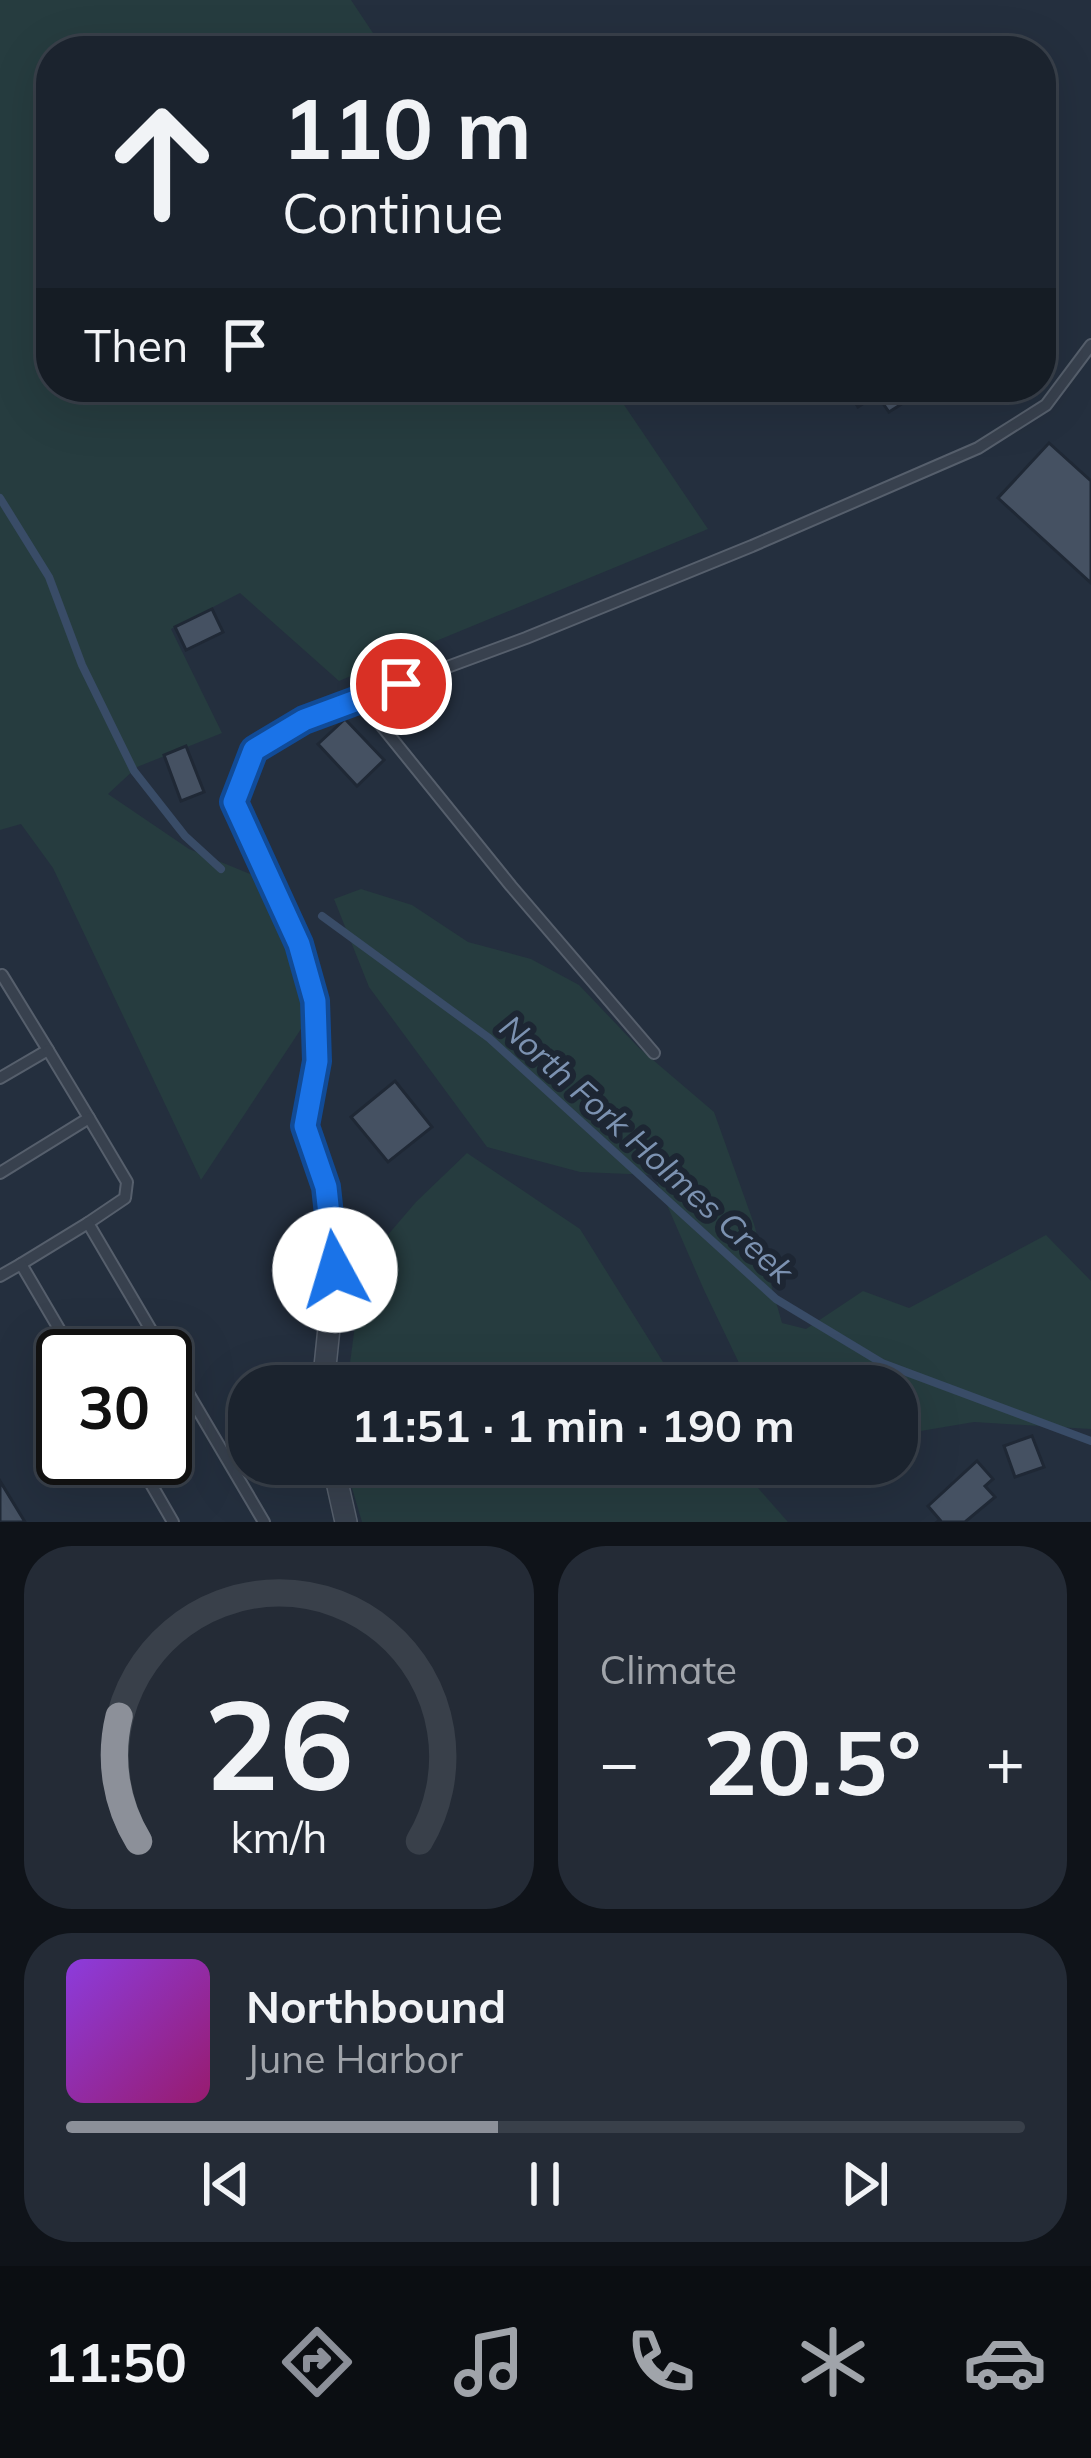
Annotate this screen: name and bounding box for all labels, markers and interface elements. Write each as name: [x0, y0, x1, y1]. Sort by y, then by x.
text: 110 m: [282, 75, 532, 180]
icon: ahead: [84, 84, 240, 240]
text: Continue: [282, 179, 503, 247]
icon: arrive: [212, 312, 278, 378]
text: Then: [84, 317, 188, 373]
pin: [350, 633, 452, 735]
icon: arrive: [368, 651, 434, 717]
water label: North Fork Holmes Creek: [492, 1006, 803, 1292]
position arrow: [272, 1207, 398, 1333]
speed limit sign: 30: [36, 1329, 192, 1485]
text: 11:51 · 1 min · 190 m: [351, 1397, 795, 1453]
text: Climate: [600, 1645, 737, 1694]
text: 26: [204, 1665, 354, 1821]
text: 20.5°: [703, 1705, 921, 1818]
text: −: [600, 1720, 639, 1803]
text: +: [985, 1720, 1025, 1803]
text: km/h: [230, 1809, 327, 1863]
text: Northbound: [246, 1978, 506, 2034]
text: June Harbor: [246, 2034, 463, 2083]
icon: previous: [193, 2151, 259, 2217]
icon: pause: [512, 2151, 578, 2217]
icon: next: [832, 2151, 898, 2217]
icon: directions: [275, 2320, 359, 2404]
icon: music: [447, 2320, 531, 2404]
icon: phone: [619, 2320, 703, 2404]
icon: climate: [791, 2320, 875, 2404]
icon: car: [963, 2320, 1047, 2404]
text: 11:50: [44, 2328, 187, 2396]

